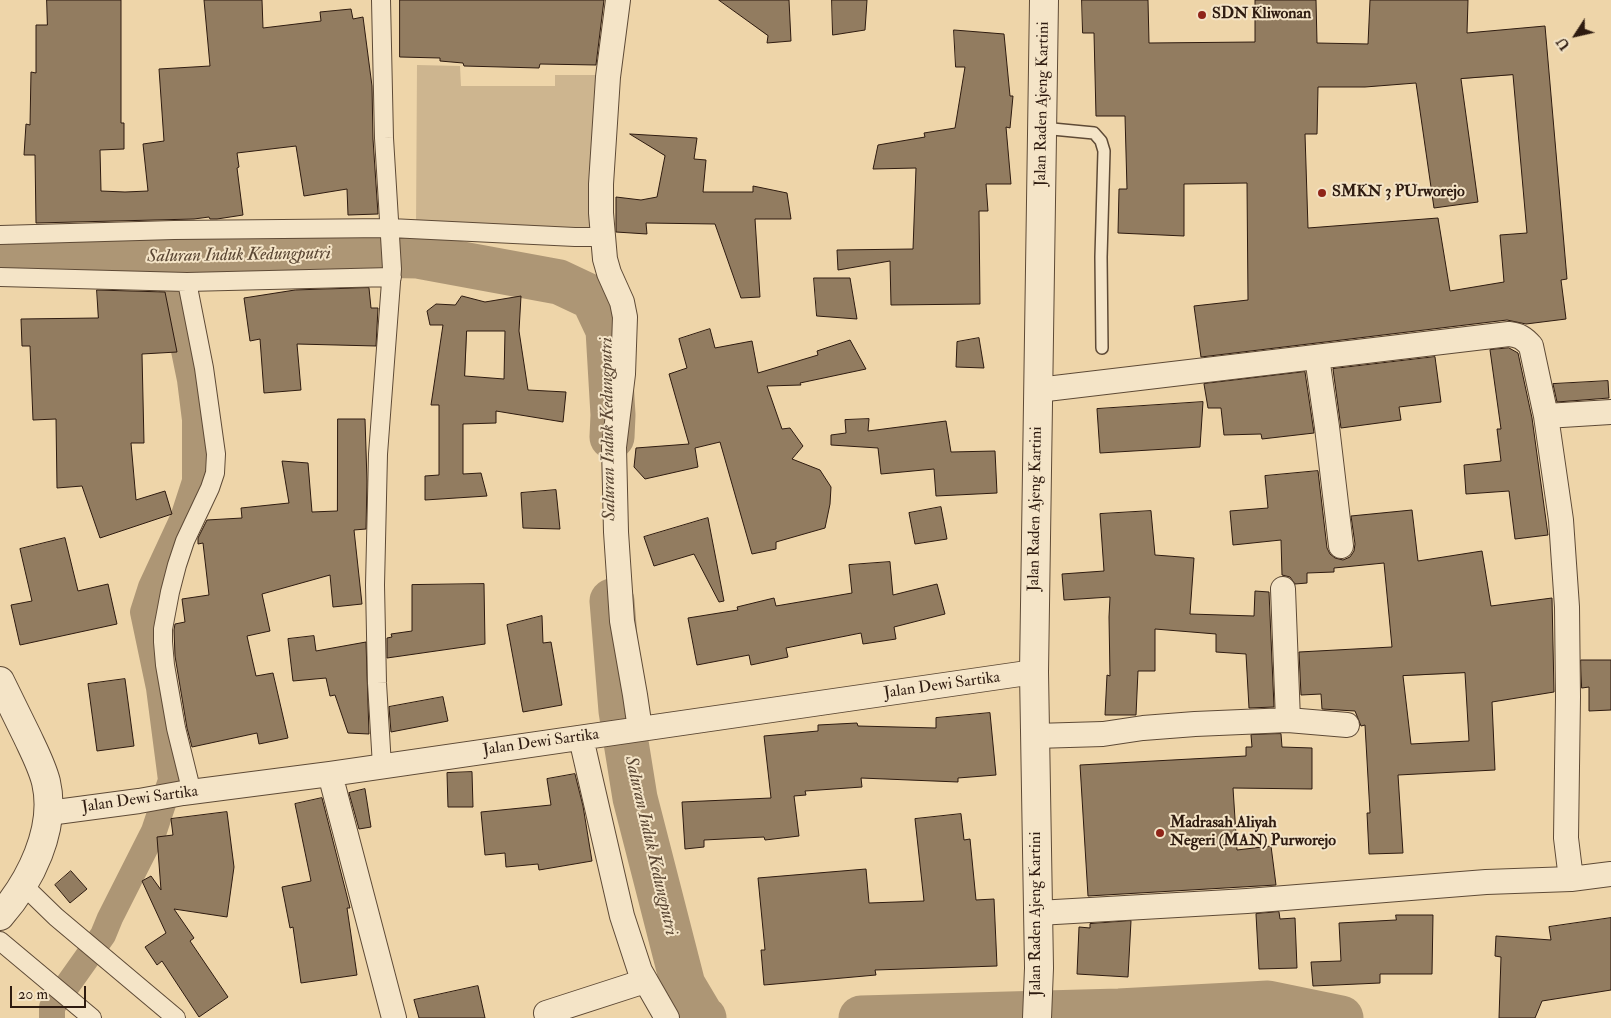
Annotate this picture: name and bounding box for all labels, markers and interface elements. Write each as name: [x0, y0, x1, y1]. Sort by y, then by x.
place label: SDN Kliwonan: [1212, 5, 1311, 25]
marker: SDN Kliwonan: [1196, 9, 1208, 21]
north arrow: [1551, 10, 1601, 60]
street label: Jalan Raden Ajeng Kartini: [1032, 21, 1054, 187]
text: U: [1553, 34, 1574, 54]
place label: SMKN 3 PUrworejo: [1332, 183, 1465, 203]
marker: SMKN 3 PUrworejo: [1316, 187, 1328, 199]
water label: Saluran Induk Kedungputri: [147, 244, 331, 268]
water label: Saluran Induk Kedungputri: [597, 337, 621, 521]
street label: Jalan Raden Ajeng Kartini: [1025, 426, 1047, 592]
street label: Jalan Dewi Sartika: [883, 668, 1001, 704]
street label: Jalan Dewi Sartika: [482, 725, 600, 761]
water label: Saluran Induk Kedungputri: [619, 754, 681, 938]
street label: Jalan Dewi Sartika: [81, 782, 199, 818]
place label: Madrasah Aliyah Negeri (MAN) Purworejo: [1170, 814, 1336, 852]
marker: Madrasah Aliyah Negeri (MAN) Purworejo: [1154, 827, 1166, 839]
street label: Jalan Raden Ajeng Kartini: [1027, 832, 1047, 996]
scale bar: [12, 976, 89, 1008]
text: 20 m: [18, 985, 48, 1004]

